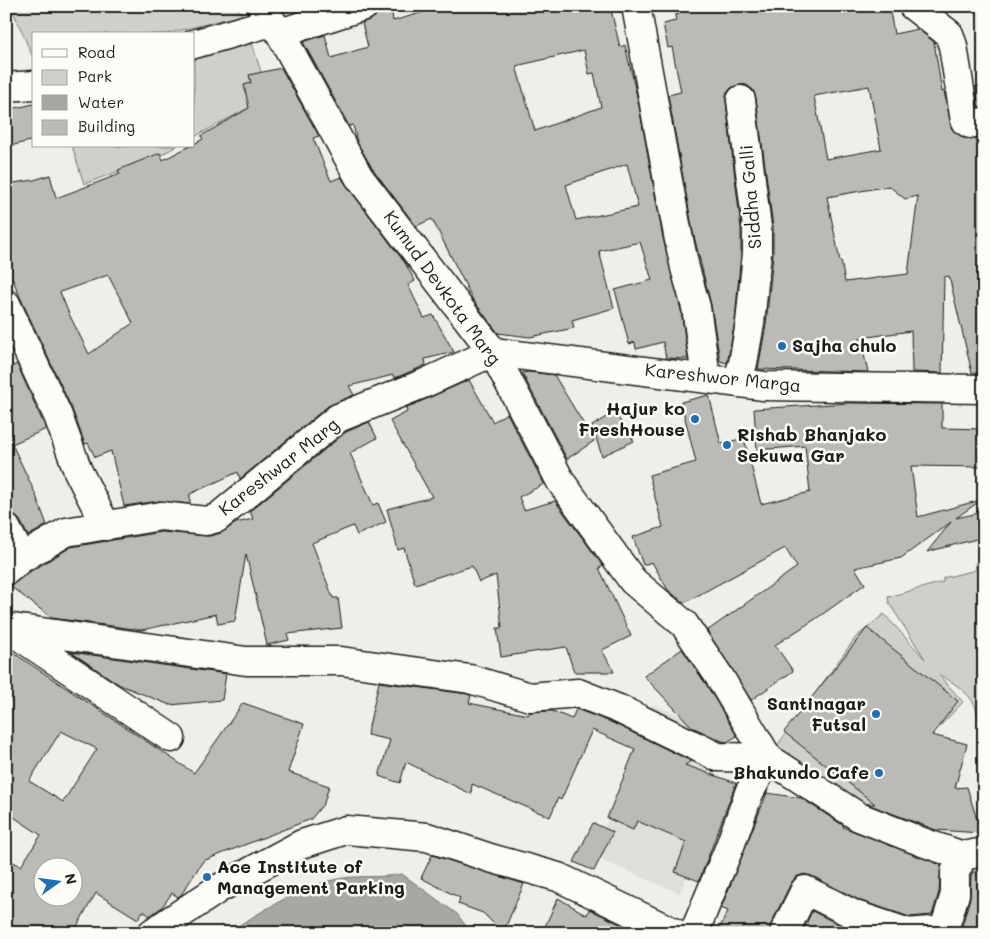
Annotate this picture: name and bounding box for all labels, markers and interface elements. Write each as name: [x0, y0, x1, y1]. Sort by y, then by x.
legend: [32, 32, 195, 148]
text: Road: [78, 42, 115, 62]
text: Park: [78, 66, 112, 86]
text: Water: [78, 92, 124, 112]
text: Building: [78, 116, 135, 136]
street label: Siddha Galli: [733, 144, 767, 250]
street label: Kumud Devkota Marg: [379, 205, 507, 369]
place label: Sajha chulo: [792, 333, 896, 357]
marker: Sajha chulo: [776, 340, 788, 352]
street label: Kareshwor Marga: [644, 357, 802, 397]
place label: Hajur ko FreshHouse: [578, 396, 685, 441]
street label: Kareshwar Marg: [213, 412, 343, 521]
marker: Hajur ko FreshHouse: [689, 413, 701, 425]
place label: Rishab Bhanjako Sekuwa Gar: [737, 422, 887, 467]
marker: Rishab Bhanjako Sekuwa Gar: [721, 439, 733, 451]
place label: Santinagar Futsal: [767, 691, 866, 736]
marker: Santinagar Futsal: [870, 708, 882, 720]
place label: Bhakundo Cafe: [733, 760, 869, 784]
marker: Bhakundo Cafe: [873, 767, 885, 779]
place label: Ace Institute of Management Parking: [217, 854, 405, 899]
north arrow: [32, 856, 82, 906]
text: N: [61, 871, 82, 886]
marker: Ace Institute of Management Parking: [201, 871, 213, 883]

